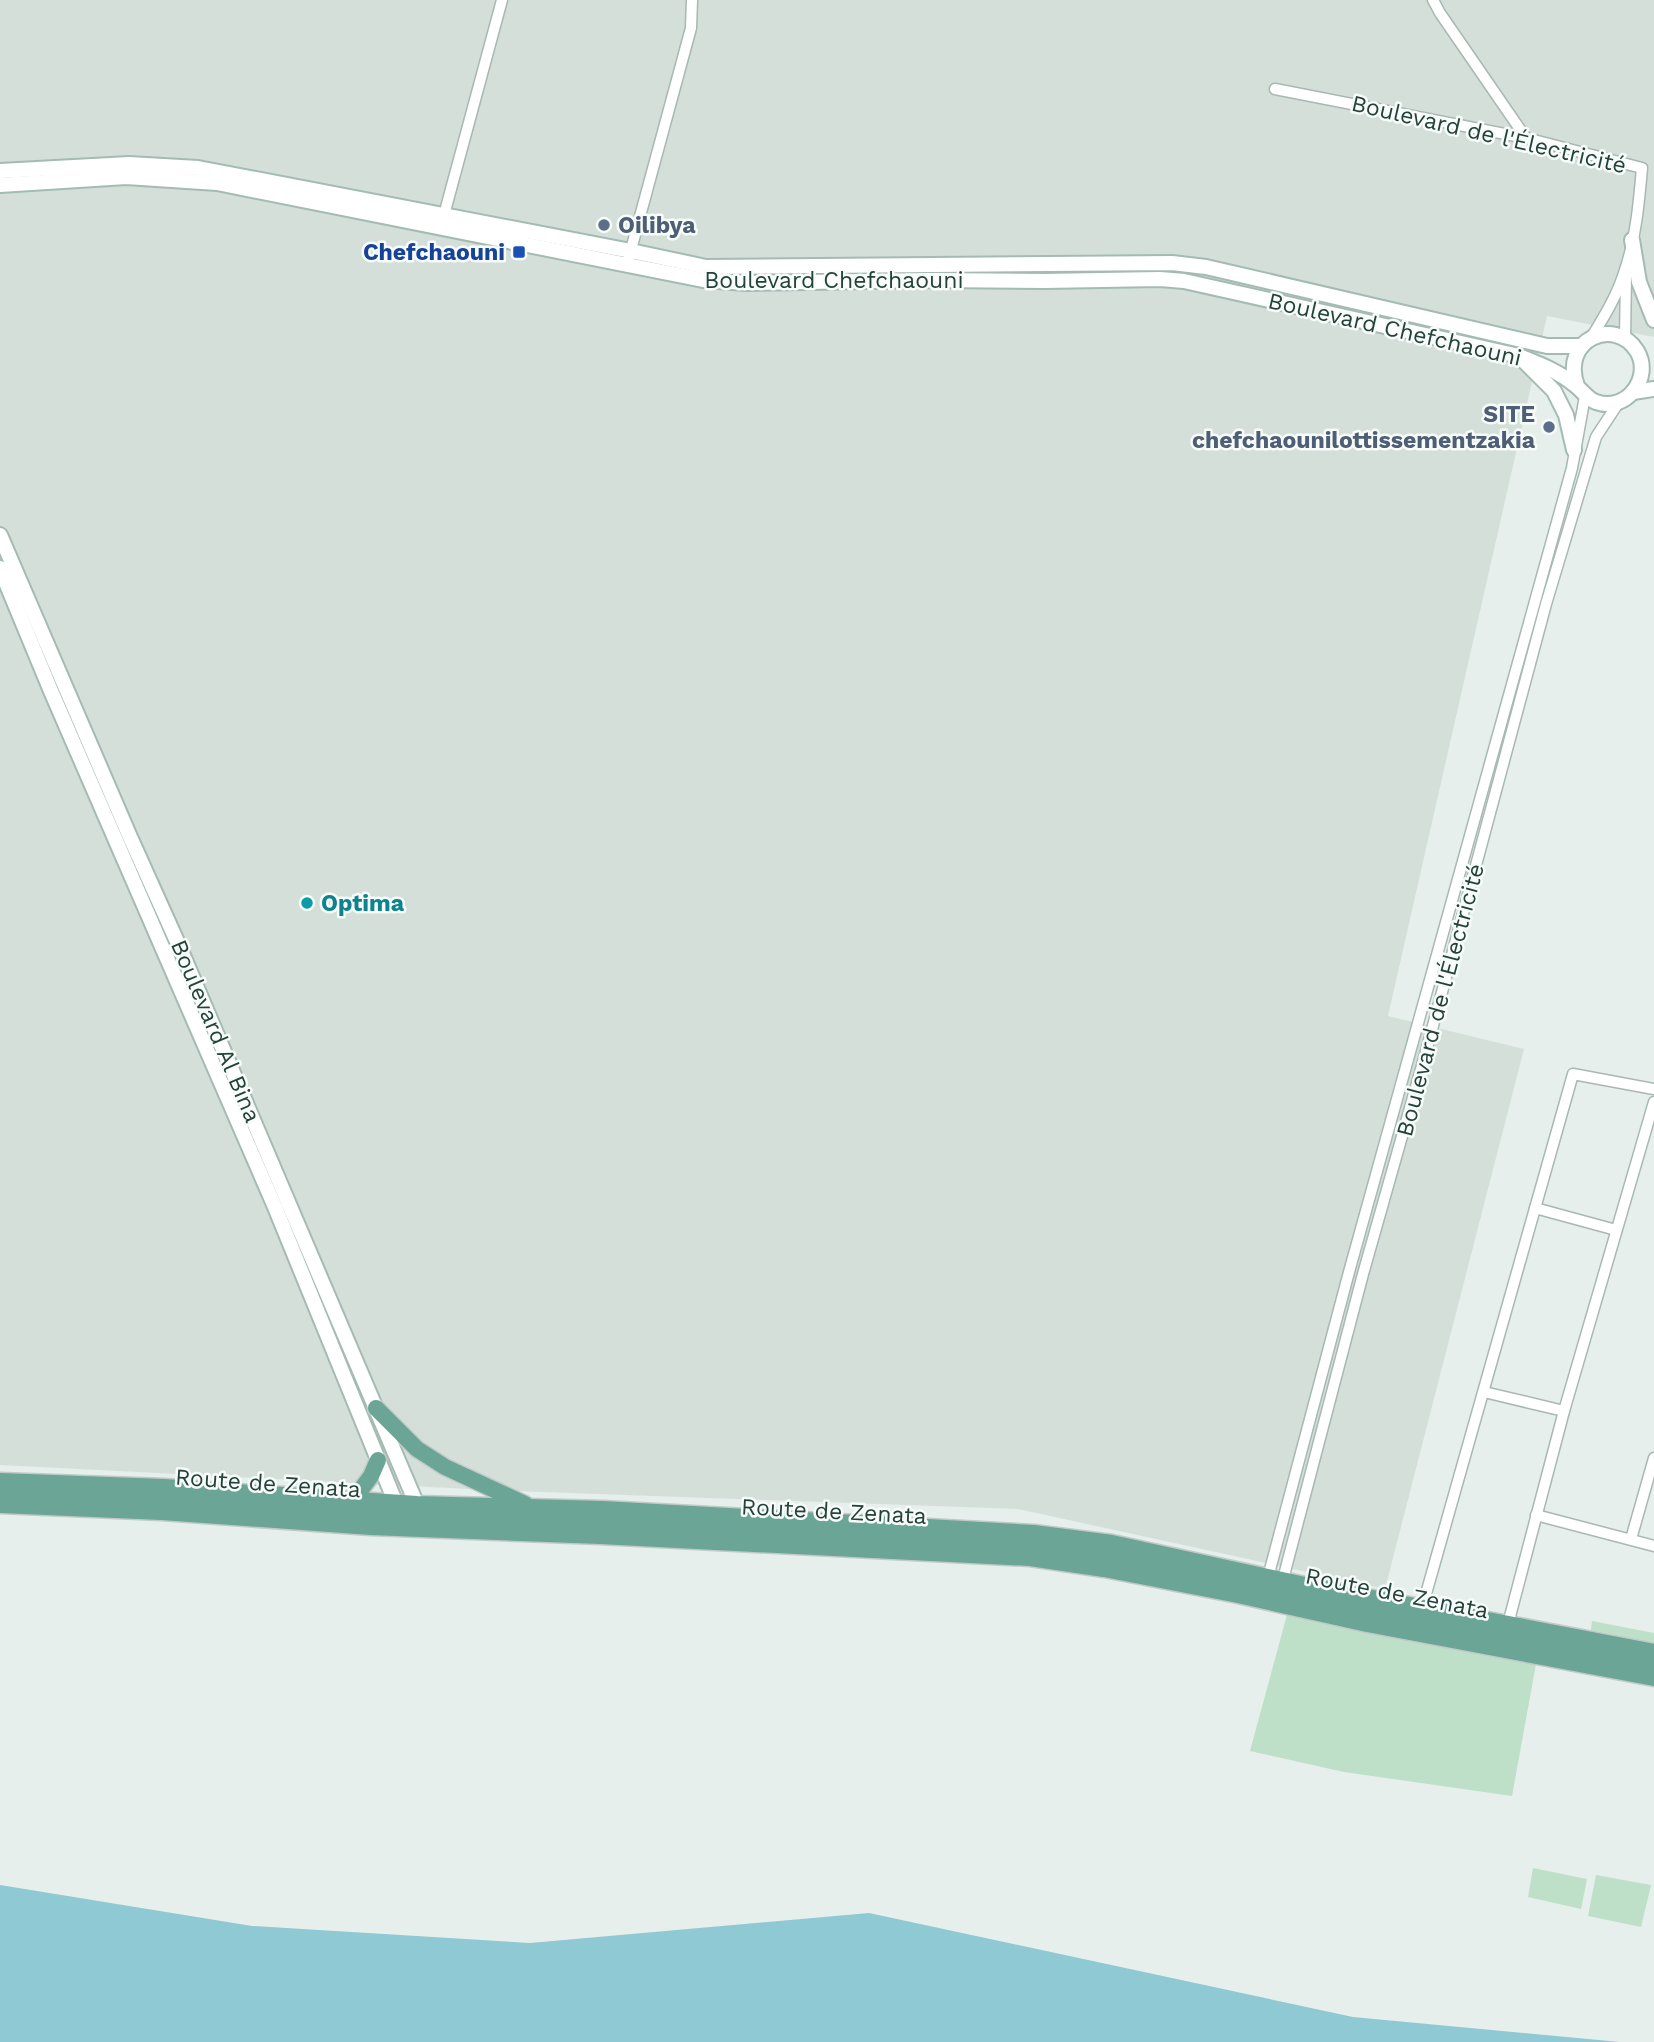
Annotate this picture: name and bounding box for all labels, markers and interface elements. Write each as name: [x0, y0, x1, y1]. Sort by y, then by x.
street label: Boulevard de l'Électricité: [1349, 90, 1629, 179]
place label: Oilibya: [618, 212, 696, 239]
marker: Oilibya: [596, 217, 612, 233]
place label: Chefchaouni: [363, 239, 505, 266]
marker: Chefchaouni: [511, 244, 527, 260]
street label: Boulevard Chefchaouni: [704, 267, 964, 294]
street label: Boulevard Chefchaouni: [1266, 287, 1524, 372]
place label: SITE chefchaounilottissementzakia: [1192, 401, 1536, 454]
marker: SITE chefchaounilottissementzakia: [1541, 419, 1557, 435]
street label: Boulevard de l'Électricité: [1391, 861, 1490, 1139]
place label: Optima: [321, 890, 405, 917]
marker: Optima: [299, 895, 315, 911]
street label: Boulevard Al Bina: [165, 936, 266, 1127]
street label: Route de Zenata: [174, 1464, 362, 1503]
street label: Route de Zenata: [740, 1493, 927, 1530]
street label: Route de Zenata: [1303, 1563, 1491, 1624]

